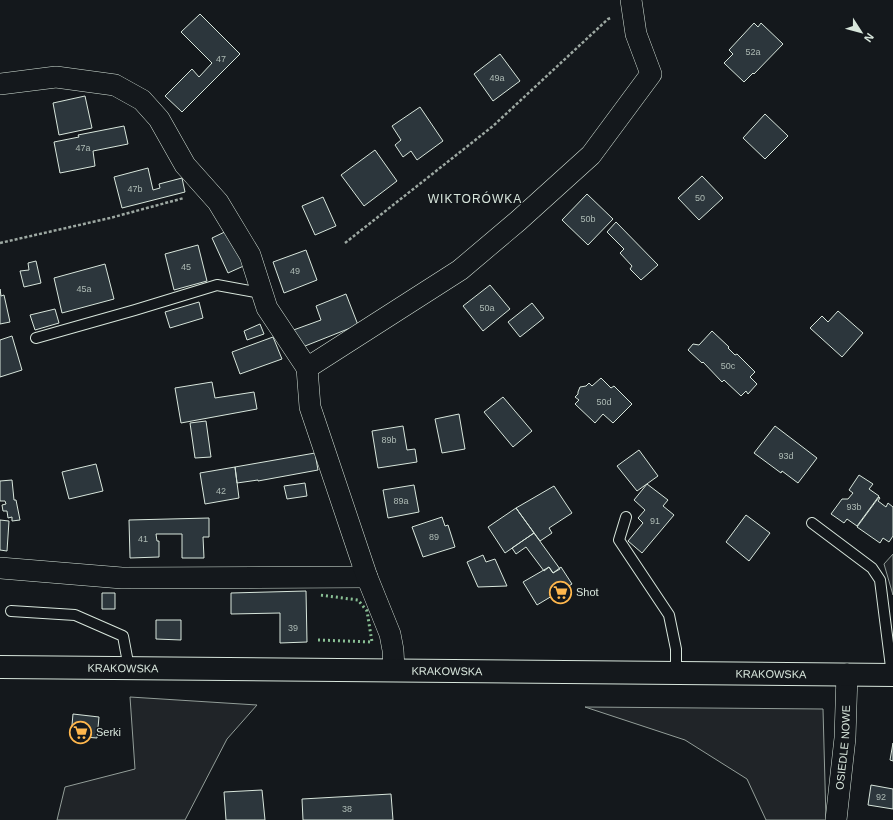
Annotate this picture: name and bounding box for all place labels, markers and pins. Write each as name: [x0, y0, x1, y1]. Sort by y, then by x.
supermarket icon: Shot: [547, 579, 573, 605]
place label: Shot: [576, 586, 599, 598]
supermarket icon: Serki: [68, 719, 94, 745]
place label: Serki: [96, 726, 121, 738]

